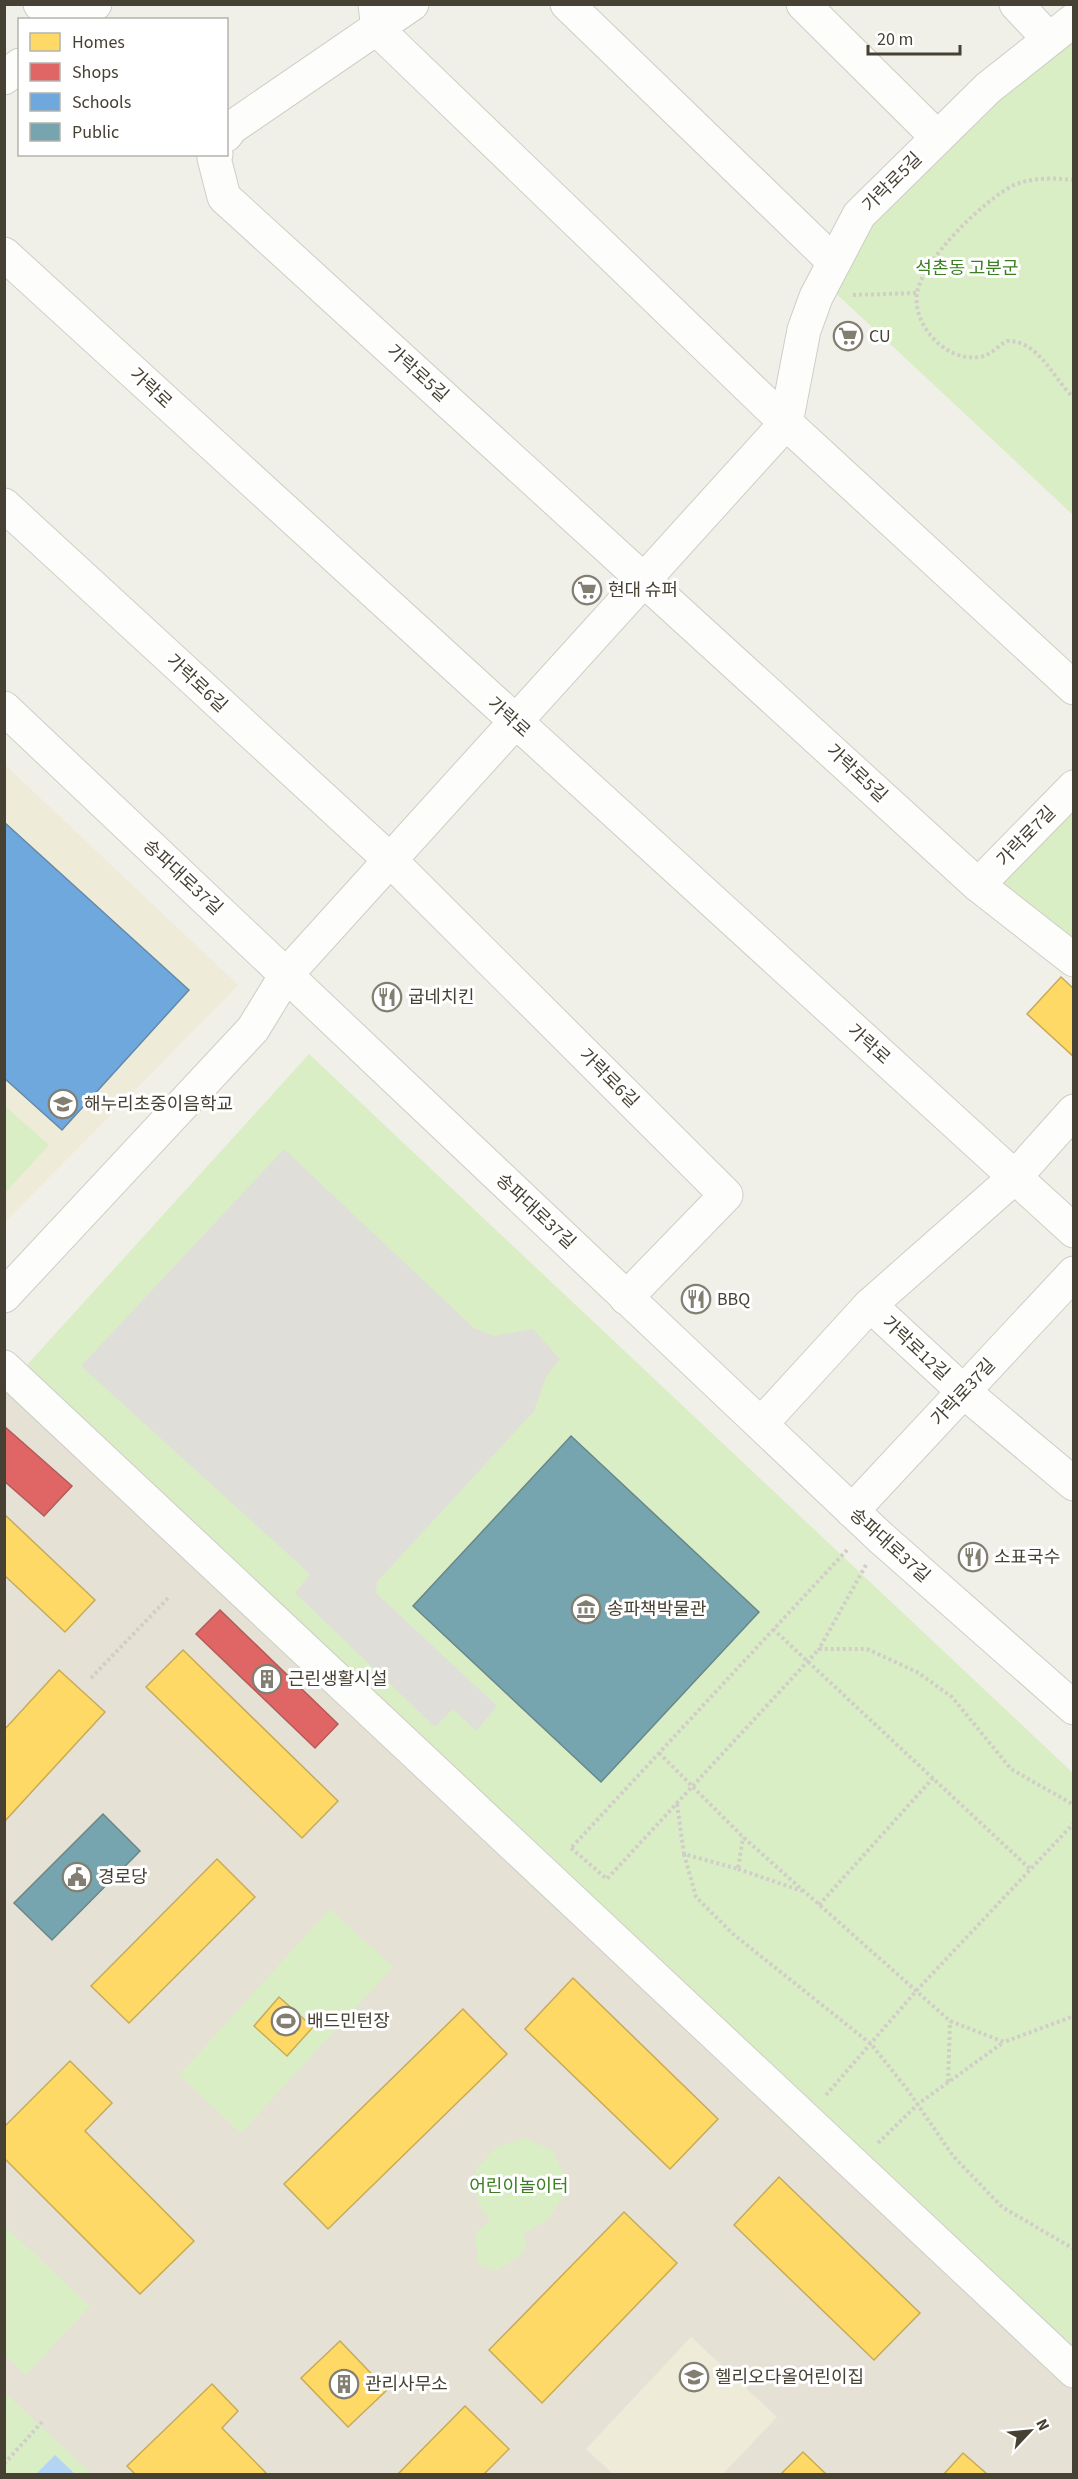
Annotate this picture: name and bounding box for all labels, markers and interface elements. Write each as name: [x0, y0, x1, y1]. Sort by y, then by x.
legend: [18, 18, 228, 156]
scale bar: [868, 18, 960, 56]
text: 20 m: [877, 27, 913, 52]
text: Homes: [72, 30, 125, 55]
text: Shops: [72, 60, 119, 85]
text: Schools: [72, 90, 131, 115]
text: Public: [72, 120, 119, 145]
street label: 가락로5길: [857, 147, 928, 218]
park label: 석촌동 고분군: [916, 256, 1018, 281]
supermarket icon: CU: [832, 320, 864, 352]
place label: CU: [869, 324, 891, 349]
street label: 가락로5길: [381, 339, 454, 408]
street label: 가락로: [124, 362, 177, 414]
supermarket icon: 현대 슈퍼: [571, 574, 603, 606]
place label: 현대 슈퍼: [608, 578, 678, 603]
street label: 가락로6길: [161, 649, 233, 718]
street label: 가락로: [482, 691, 535, 743]
street label: 가락로5길: [821, 739, 893, 808]
street label: 가락로7길: [991, 801, 1061, 872]
street label: 송파대로37길: [137, 834, 228, 921]
restaurant icon: 굽네치킨: [371, 981, 403, 1013]
place label: 굽네치킨: [408, 985, 474, 1010]
street label: 가락로: [842, 1018, 895, 1070]
street label: 가락로6길: [573, 1043, 644, 1114]
school or university icon: 해누리초중이음학교: [47, 1088, 79, 1120]
place label: 해누리초중이음학교: [84, 1092, 233, 1117]
street label: 송파대로37길: [490, 1168, 581, 1255]
restaurant icon: BBQ: [680, 1283, 712, 1315]
place label: BBQ: [717, 1287, 750, 1312]
street label: 가락로12길: [876, 1311, 955, 1386]
street label: 가락로37길: [926, 1353, 1001, 1432]
street label: 송파대로37길: [844, 1502, 935, 1588]
restaurant icon: 소표국수: [957, 1541, 989, 1573]
place label: 소표국수: [994, 1545, 1060, 1570]
museum icon: 송파책박물관: [570, 1593, 602, 1625]
place label: 송파책박물관: [607, 1597, 707, 1622]
building icon: 근린생활시설: [251, 1663, 283, 1695]
place label: 근린생활시설: [288, 1667, 387, 1692]
public building icon: 경로당: [61, 1861, 93, 1893]
place label: 경로당: [98, 1865, 148, 1890]
sports icon: 배드민턴장: [270, 2005, 302, 2037]
place label: 배드민턴장: [307, 2009, 390, 2034]
park label: 어린이놀이터: [469, 2174, 569, 2199]
school or university icon: 헬리오다올어린이집: [678, 2361, 710, 2393]
place label: 헬리오다올어린이집: [715, 2365, 864, 2390]
building icon: 관리사무소: [328, 2368, 360, 2400]
place label: 관리사무소: [365, 2372, 448, 2397]
north arrow: [1000, 2401, 1060, 2461]
text: N: [1030, 2415, 1055, 2434]

